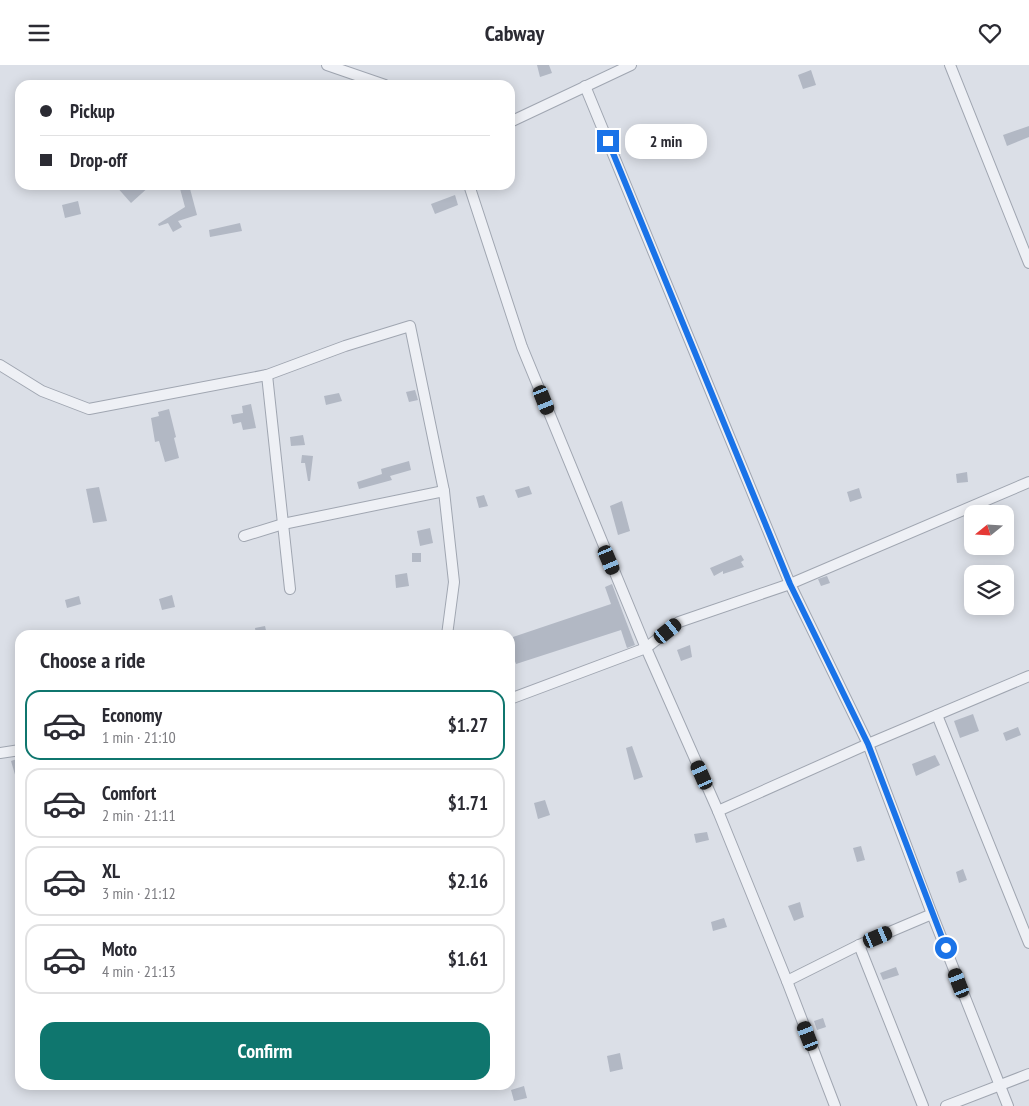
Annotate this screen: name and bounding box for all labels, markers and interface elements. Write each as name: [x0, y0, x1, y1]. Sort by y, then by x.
icon: menu: [25, 19, 53, 47]
text: Cabway: [485, 19, 544, 47]
icon: heart: [976, 19, 1004, 47]
text: Pickup: [70, 99, 115, 123]
callout: 2 min: [626, 123, 708, 159]
route end: [597, 130, 619, 152]
text: 2 min: [650, 131, 682, 151]
text: Drop-off: [70, 148, 127, 172]
car: [531, 383, 556, 417]
north arrow: [964, 505, 1014, 555]
map controls: [964, 505, 1014, 615]
car: [596, 543, 621, 577]
button: layers: [964, 565, 1014, 615]
car: [651, 616, 684, 646]
text: Choose a ride: [40, 646, 145, 674]
icon: car: [42, 703, 87, 748]
text: Economy: [102, 703, 162, 727]
text: $1.27: [448, 713, 488, 737]
text: 1 min · 21:10: [102, 727, 176, 747]
car: [689, 758, 714, 792]
icon: car: [42, 781, 87, 826]
text: Comfort: [102, 781, 156, 805]
text: $1.71: [448, 791, 488, 815]
text: 2 min · 21:11: [102, 805, 176, 825]
icon: car: [42, 859, 87, 904]
text: XL: [102, 859, 120, 883]
text: $2.16: [448, 869, 488, 893]
text: 3 min · 21:12: [102, 883, 176, 903]
car: [861, 924, 894, 950]
icon: car: [42, 937, 87, 982]
text: Moto: [102, 937, 137, 961]
route start: [935, 937, 957, 959]
text: $1.61: [448, 947, 488, 971]
text: 4 min · 21:13: [102, 961, 176, 981]
car: [946, 966, 971, 1000]
car: [795, 1019, 820, 1053]
button: Confirm: [40, 1022, 490, 1080]

